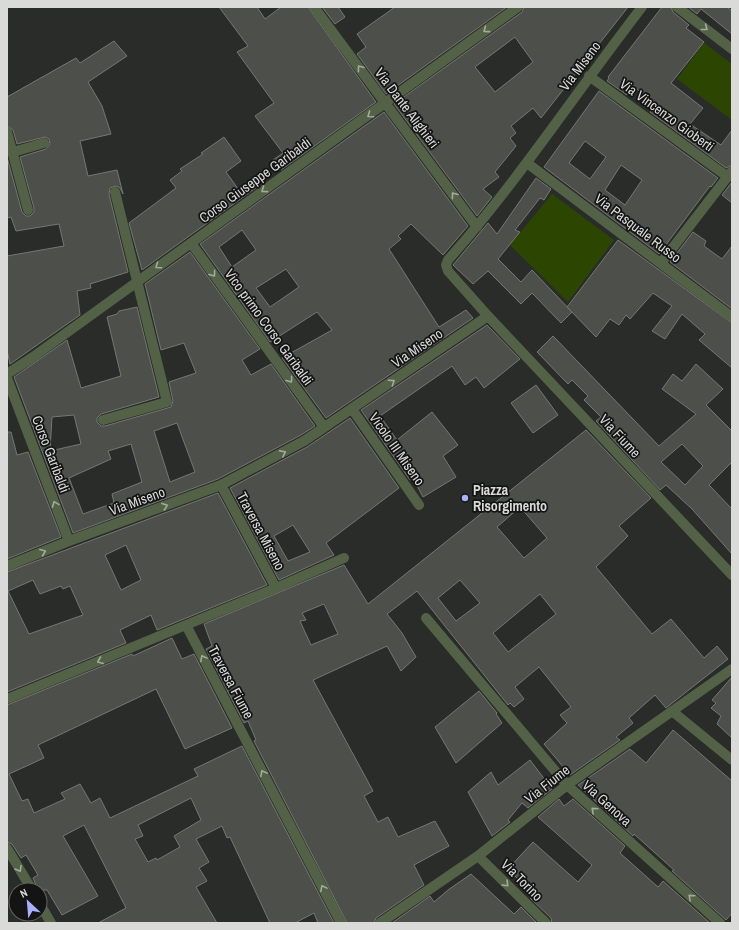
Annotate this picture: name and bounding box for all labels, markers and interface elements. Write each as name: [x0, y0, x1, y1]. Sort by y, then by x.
one-way arrow: [700, 23, 707, 30]
one-way arrow: [484, 25, 491, 32]
street label: Via Miseno: [555, 37, 605, 95]
street label: Via Dante Alighieri: [371, 64, 443, 152]
one-way arrow: [358, 66, 365, 73]
street label: Via Vincenzo Gioberti: [616, 75, 718, 155]
one-way arrow: [367, 110, 374, 118]
street label: Corso Giuseppe Garibaldi: [195, 133, 315, 227]
one-way arrow: [261, 185, 268, 193]
street label: Via Pasquale Russo: [591, 190, 685, 266]
one-way arrow: [452, 193, 459, 200]
one-way arrow: [155, 261, 162, 269]
street label: Vico primo Corso Garibaldi: [221, 265, 317, 389]
one-way arrow: [209, 270, 216, 277]
street label: Via Miseno: [388, 324, 446, 372]
one-way arrow: [285, 375, 292, 382]
one-way arrow: [388, 379, 395, 387]
street label: Vicolo III Miseno: [365, 409, 429, 489]
street label: Via Fiume: [595, 411, 645, 461]
street label: Corso Garibaldi: [28, 413, 74, 495]
one-way arrow: [279, 450, 286, 457]
place label: Piazza Risorgimento: [473, 481, 547, 515]
street label: Via Miseno: [107, 483, 167, 519]
street label: Traversa Miseno: [233, 489, 289, 573]
marker: Piazza Risorgimento: [460, 493, 470, 503]
one-way arrow: [52, 501, 60, 508]
one-way arrow: [161, 502, 168, 510]
one-way arrow: [40, 548, 47, 556]
street label: Traversa Fiume: [204, 642, 258, 722]
one-way arrow: [200, 655, 208, 662]
one-way arrow: [96, 656, 103, 664]
street label: Via Fiume: [521, 761, 573, 807]
one-way arrow: [260, 770, 268, 777]
street label: Via Genova: [579, 776, 636, 830]
one-way arrow: [591, 807, 599, 815]
street label: Via Torino: [497, 855, 547, 905]
one-way arrow: [15, 865, 22, 872]
one-way arrow: [501, 879, 509, 887]
north arrow: [8, 882, 48, 922]
text: N: [18, 885, 30, 901]
one-way arrow: [321, 885, 328, 893]
one-way arrow: [688, 894, 696, 902]

